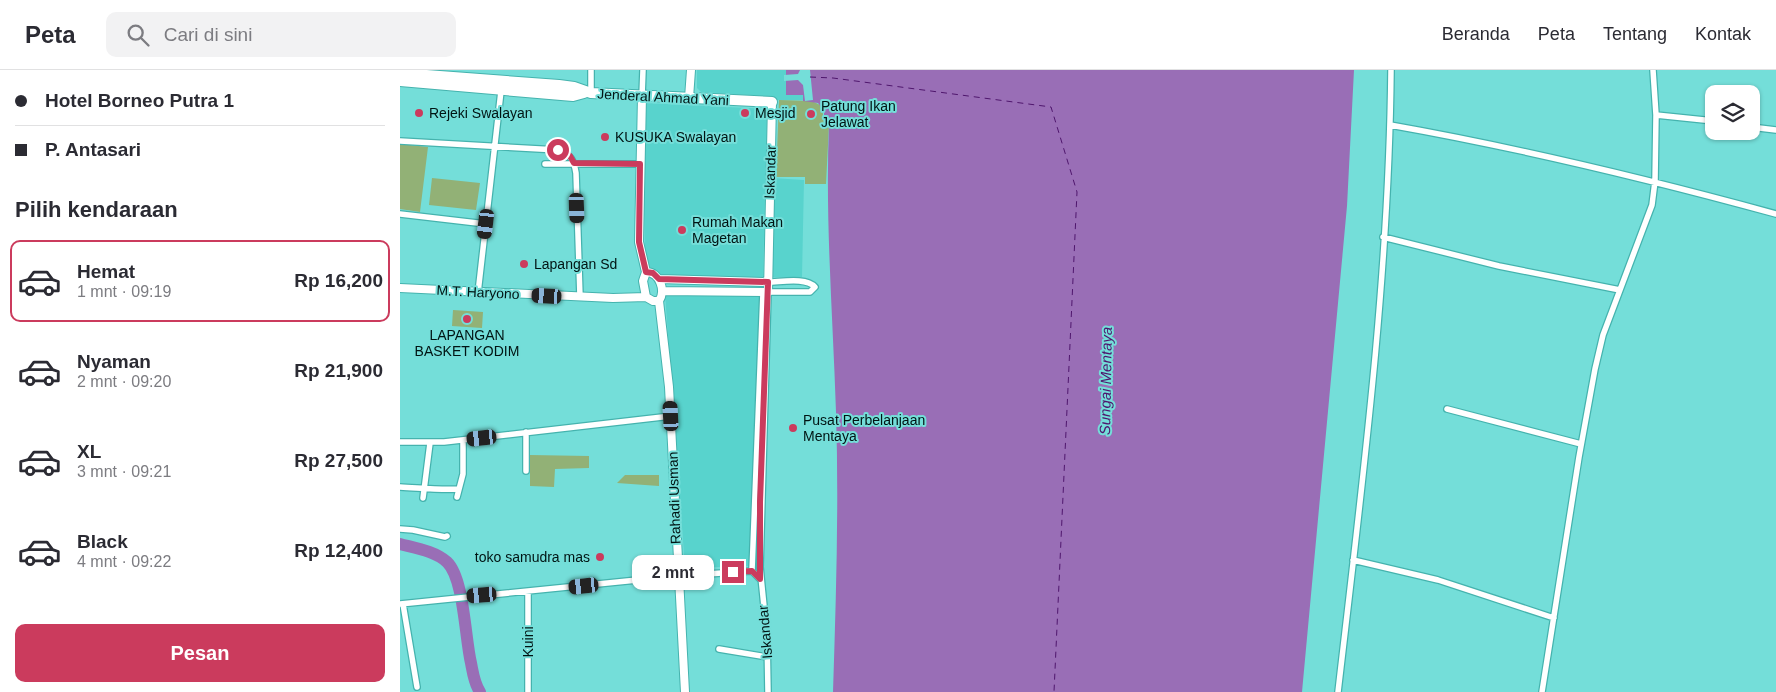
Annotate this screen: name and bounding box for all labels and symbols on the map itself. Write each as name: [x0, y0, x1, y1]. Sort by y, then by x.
street label: Jenderal Ahmad Yani: [597, 86, 729, 108]
place label: Patung Ikan Jelawat: [821, 98, 896, 130]
place label: Rejeki Swalayan: [429, 105, 533, 121]
place label: Mesjid: [755, 105, 795, 121]
marker: Rejeki Swalayan: [413, 107, 425, 119]
marker: Mesjid: [739, 107, 751, 119]
marker: Patung Ikan Jelawat: [805, 108, 817, 120]
place label: KUSUKA Swalayan: [615, 129, 736, 145]
marker: KUSUKA Swalayan: [599, 131, 611, 143]
route start: [547, 139, 569, 161]
street label: Iskandar: [761, 145, 779, 199]
car: [568, 193, 585, 223]
car: [476, 208, 495, 240]
place label: Rumah Makan Magetan: [692, 214, 783, 246]
marker: Rumah Makan Magetan: [676, 224, 688, 236]
place label: Lapangan Sd: [534, 256, 617, 272]
marker: Lapangan Sd: [518, 258, 530, 270]
street label: M.T. Haryono: [436, 282, 520, 302]
car: [531, 288, 562, 304]
marker: LAPANGAN BASKET KODIM: [461, 313, 473, 325]
place label: LAPANGAN BASKET KODIM: [415, 327, 519, 359]
water label: Sungai Mentaya: [1096, 327, 1115, 435]
car: [662, 401, 679, 431]
place label: Pusat Perbelanjaan Mentaya: [803, 412, 925, 444]
marker: Pusat Perbelanjaan Mentaya: [787, 422, 799, 434]
car: [466, 429, 497, 447]
street label: Rahadi Usman: [664, 451, 684, 545]
place label: toko samudra mas: [475, 549, 590, 565]
marker: toko samudra mas: [594, 551, 606, 563]
callout: 2 mnt: [633, 554, 716, 590]
route end: [722, 561, 744, 583]
car: [568, 577, 599, 595]
car: [466, 586, 497, 604]
street label: Iskandar: [755, 604, 775, 659]
street label: Kuini: [520, 626, 536, 658]

